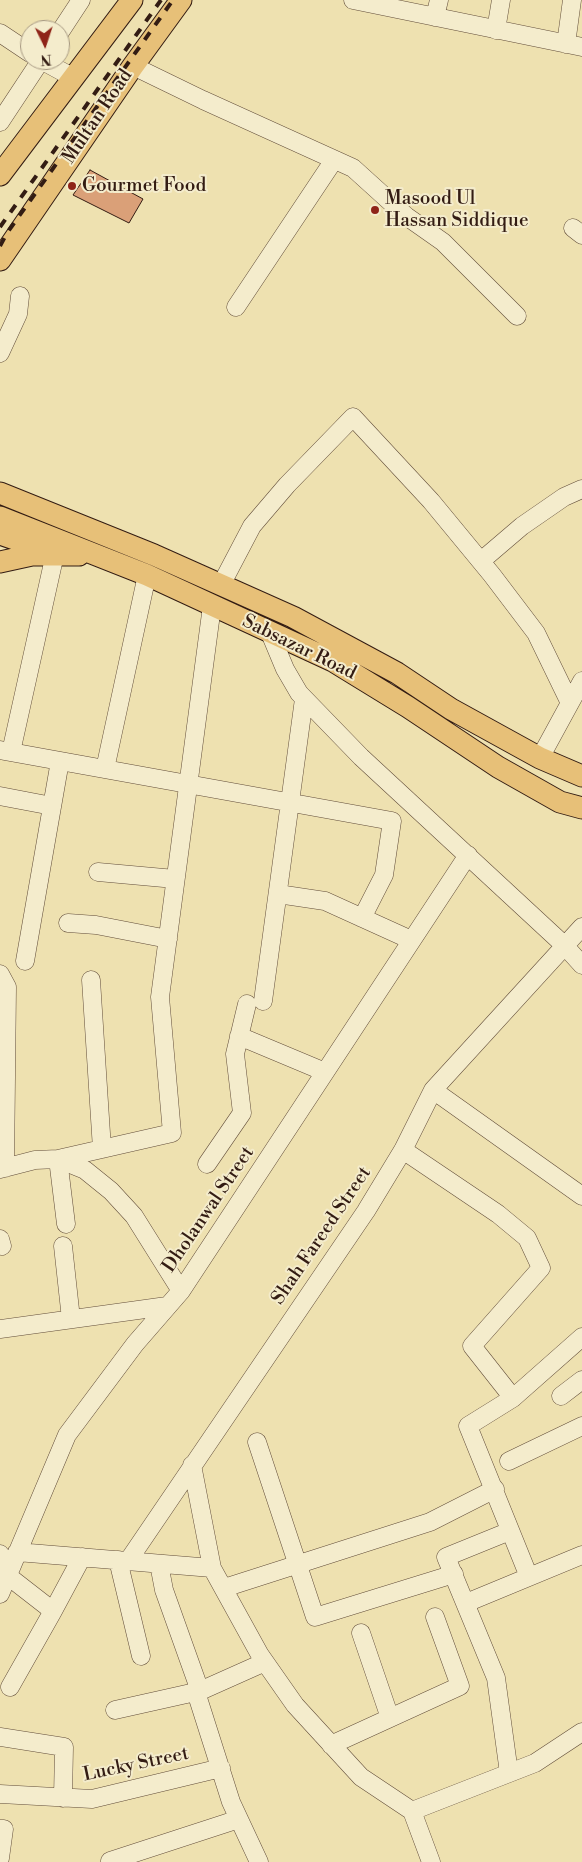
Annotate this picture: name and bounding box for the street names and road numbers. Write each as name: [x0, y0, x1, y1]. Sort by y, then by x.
street label: Multan Road: [58, 65, 138, 169]
street label: Sabsazar Road: [238, 611, 360, 685]
street label: Dholanwal Street: [158, 1143, 260, 1277]
street label: Shah Fareed Street: [267, 1163, 377, 1309]
street label: Lucky Street: [81, 1743, 191, 1787]

